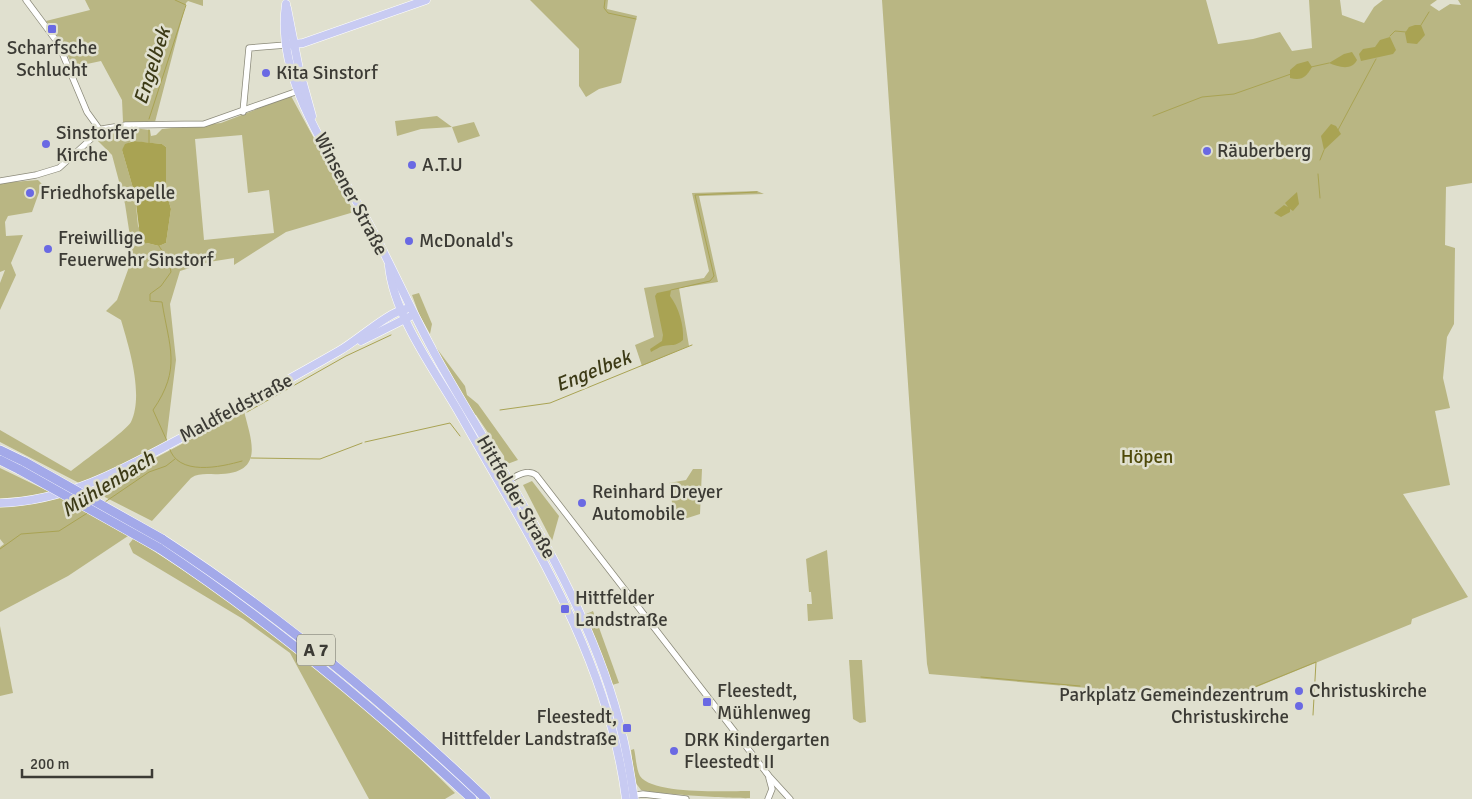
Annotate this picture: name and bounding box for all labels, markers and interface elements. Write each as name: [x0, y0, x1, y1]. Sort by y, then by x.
marker: Scharfsche Schlucht: [46, 23, 58, 35]
water label: Engelbek: [128, 23, 177, 108]
place label: Scharfsche Schlucht: [7, 36, 97, 82]
place label: Kita Sinstorf: [276, 61, 379, 85]
marker: Kita Sinstorf: [260, 67, 272, 79]
place label: Sinstorfer Kirche: [56, 121, 137, 167]
street label: Winsener Straße: [309, 128, 393, 260]
marker: Sinstorfer Kirche: [40, 138, 52, 150]
place label: Räuberberg: [1217, 139, 1311, 163]
marker: Räuberberg: [1201, 145, 1213, 157]
place label: A.T.U: [422, 153, 463, 177]
marker: A.T.U: [406, 159, 418, 171]
place label: Friedhofskapelle: [40, 181, 175, 205]
marker: Friedhofskapelle: [24, 187, 36, 199]
place label: Freiwillige Feuerwehr Sinstorf: [58, 226, 215, 272]
place label: McDonald's: [419, 229, 513, 253]
marker: McDonald's: [403, 235, 415, 247]
marker: Freiwillige Feuerwehr Sinstorf: [42, 243, 54, 255]
water label: Engelbek: [552, 344, 636, 397]
street label: Maldfeldstraße: [175, 368, 297, 448]
street label: Hittfelder Straße: [471, 431, 561, 563]
water label: Mühlenbach: [57, 445, 160, 523]
park label: Höpen: [1121, 445, 1173, 469]
place label: Reinhard Dreyer Automobile: [592, 480, 723, 526]
marker: Reinhard Dreyer Automobile: [576, 497, 588, 509]
place label: Hittfelder Landstraße: [575, 586, 668, 632]
marker: Hittfelder Landstraße: [559, 603, 571, 615]
road number: A 7: [297, 634, 335, 666]
place label: Fleestedt, Mühlenweg: [717, 679, 811, 725]
place label: Christuskirche: [1309, 679, 1427, 703]
place label: Parkplatz Gemeindezentrum Christuskirche: [1059, 683, 1289, 729]
marker: Christuskirche: [1293, 685, 1305, 697]
marker: Fleestedt, Mühlenweg: [701, 696, 713, 708]
marker: Parkplatz Gemeindezentrum Christuskirche: [1293, 700, 1305, 712]
place label: Fleestedt, Hittfelder Landstraße: [441, 705, 617, 751]
marker: Fleestedt, Hittfelder Landstraße: [621, 722, 633, 734]
place label: DRK Kindergarten Fleestedt II: [684, 728, 830, 774]
marker: DRK Kindergarten Fleestedt II: [668, 745, 680, 757]
scale bar: [22, 746, 152, 778]
text: 200 m: [30, 755, 70, 773]

